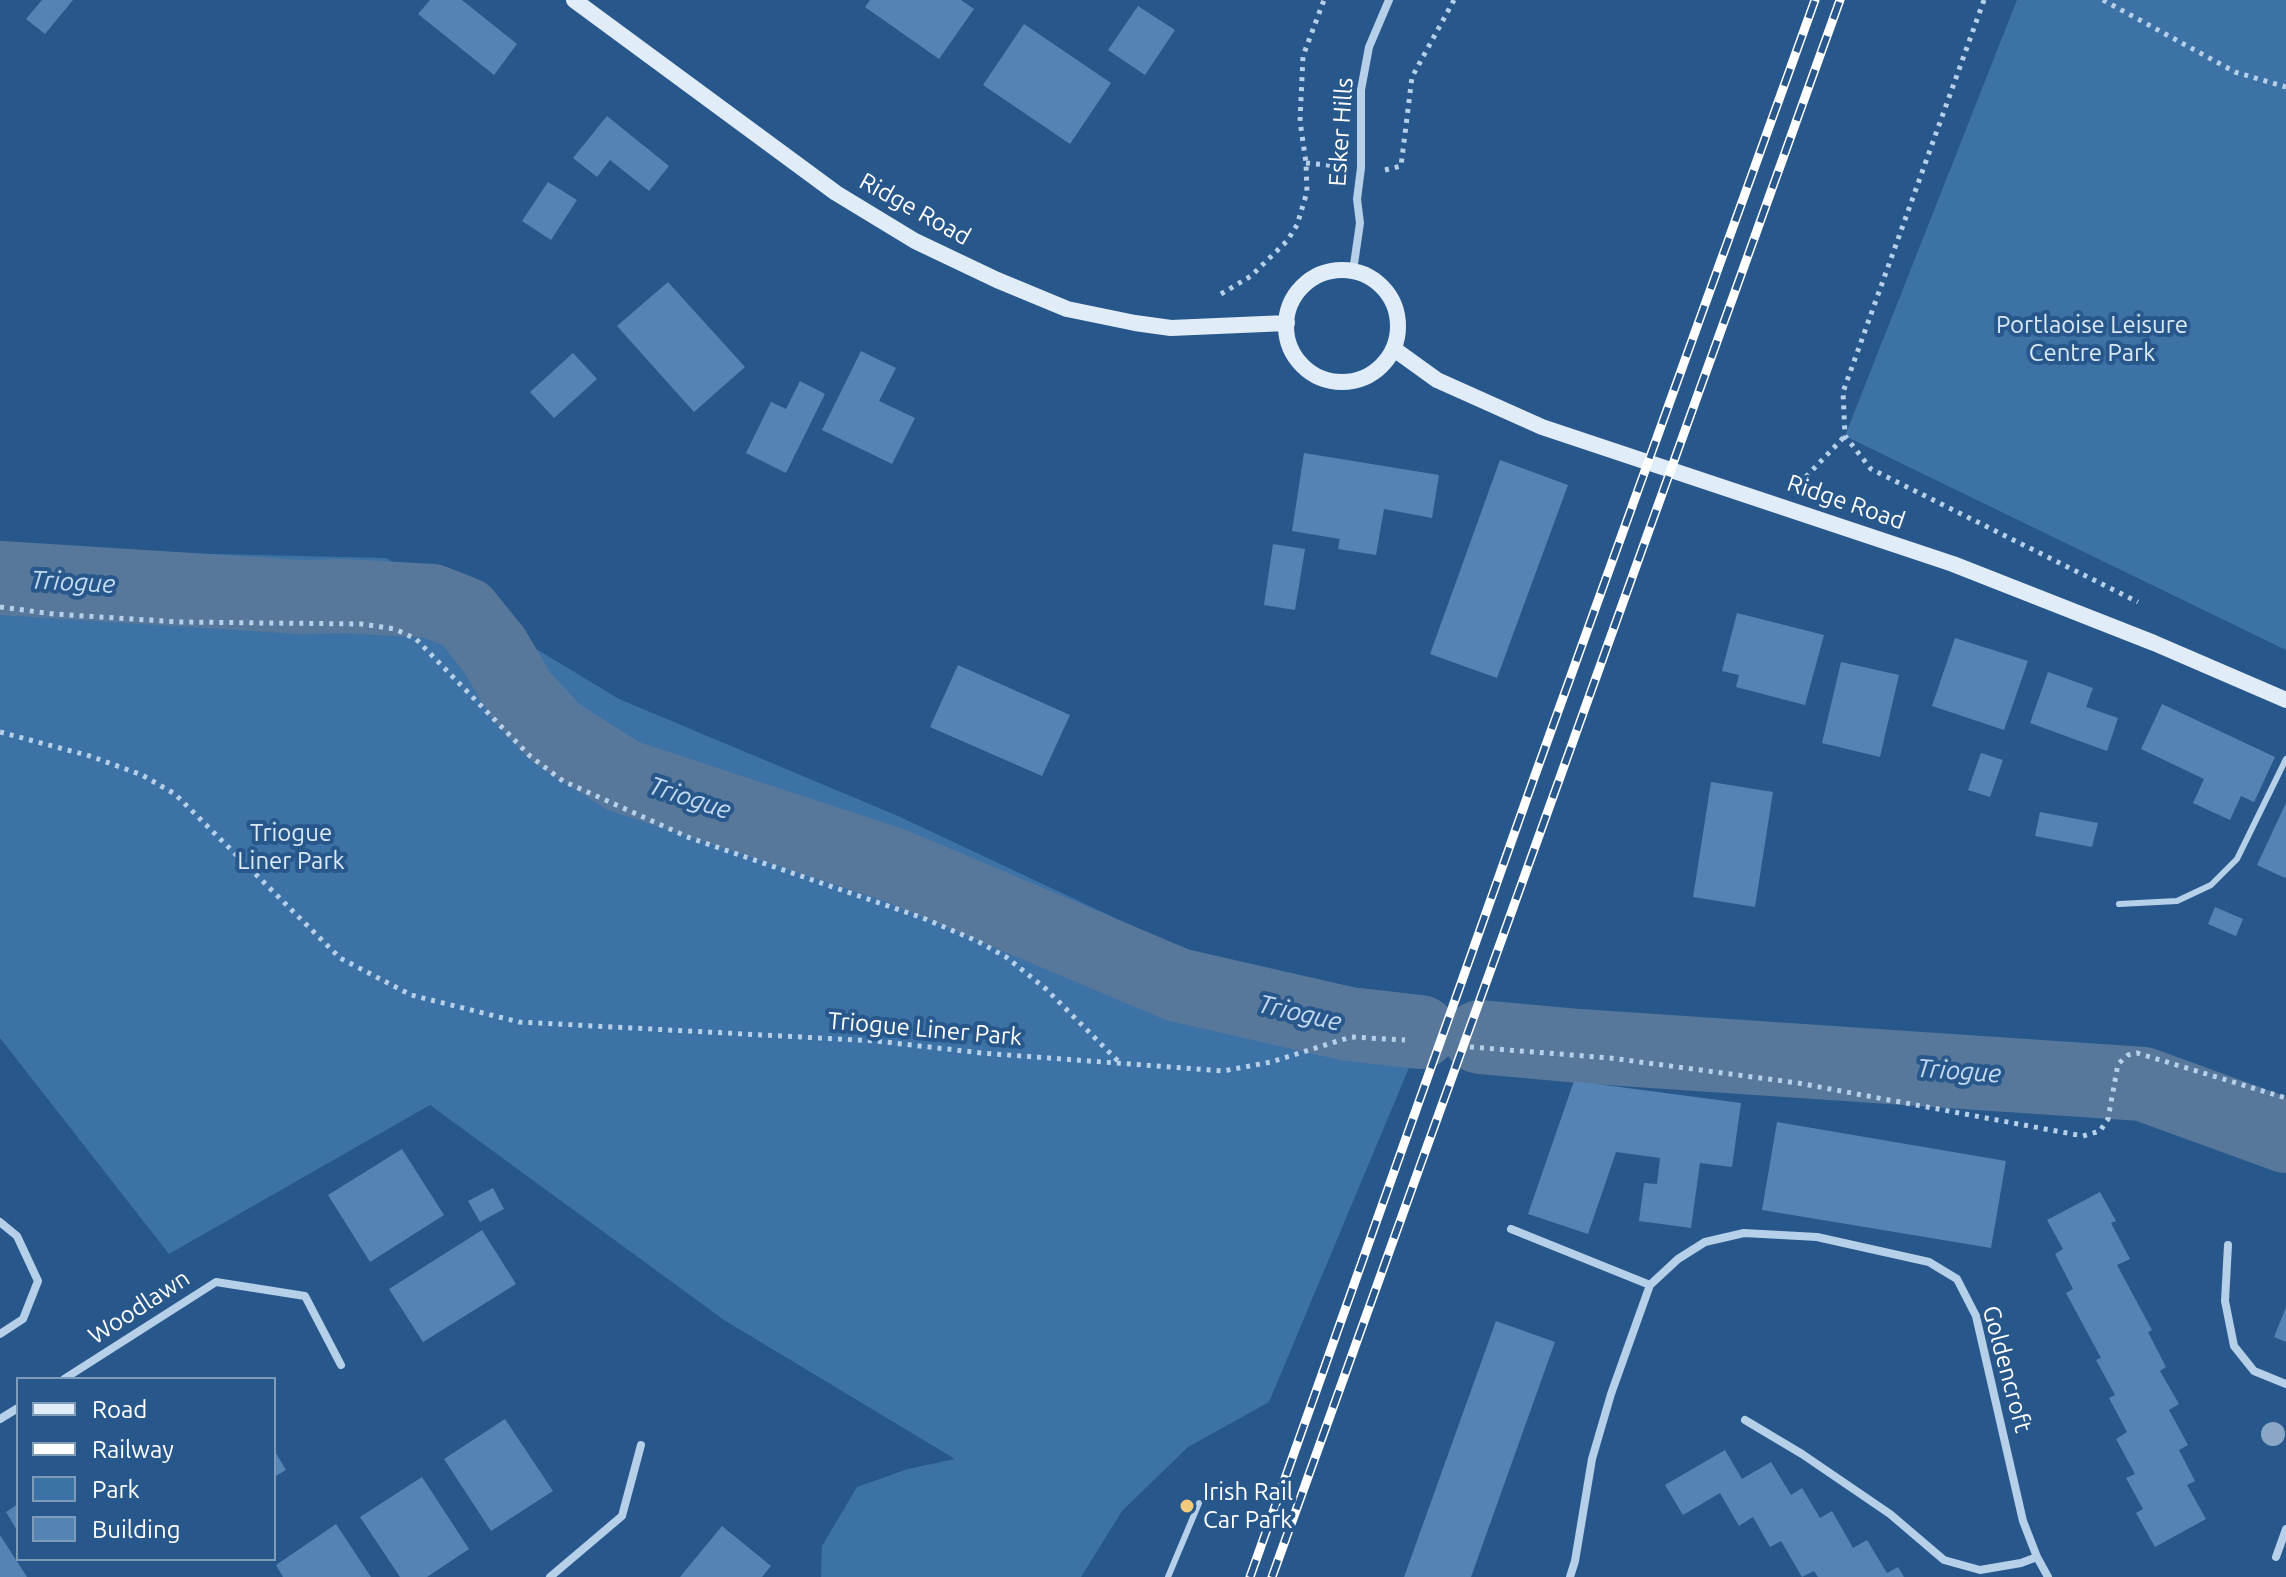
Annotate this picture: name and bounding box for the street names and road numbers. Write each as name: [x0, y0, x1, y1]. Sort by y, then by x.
street label: Esker Hills: [1323, 77, 1359, 187]
street label: Ridge Road: [854, 167, 976, 251]
street label: Ridge Road: [1783, 468, 1909, 536]
street label: Triogue Liner Park: [827, 1006, 1023, 1052]
street label: Woodlawn: [83, 1264, 195, 1350]
street label: Goldencroft: [1976, 1302, 2038, 1436]

